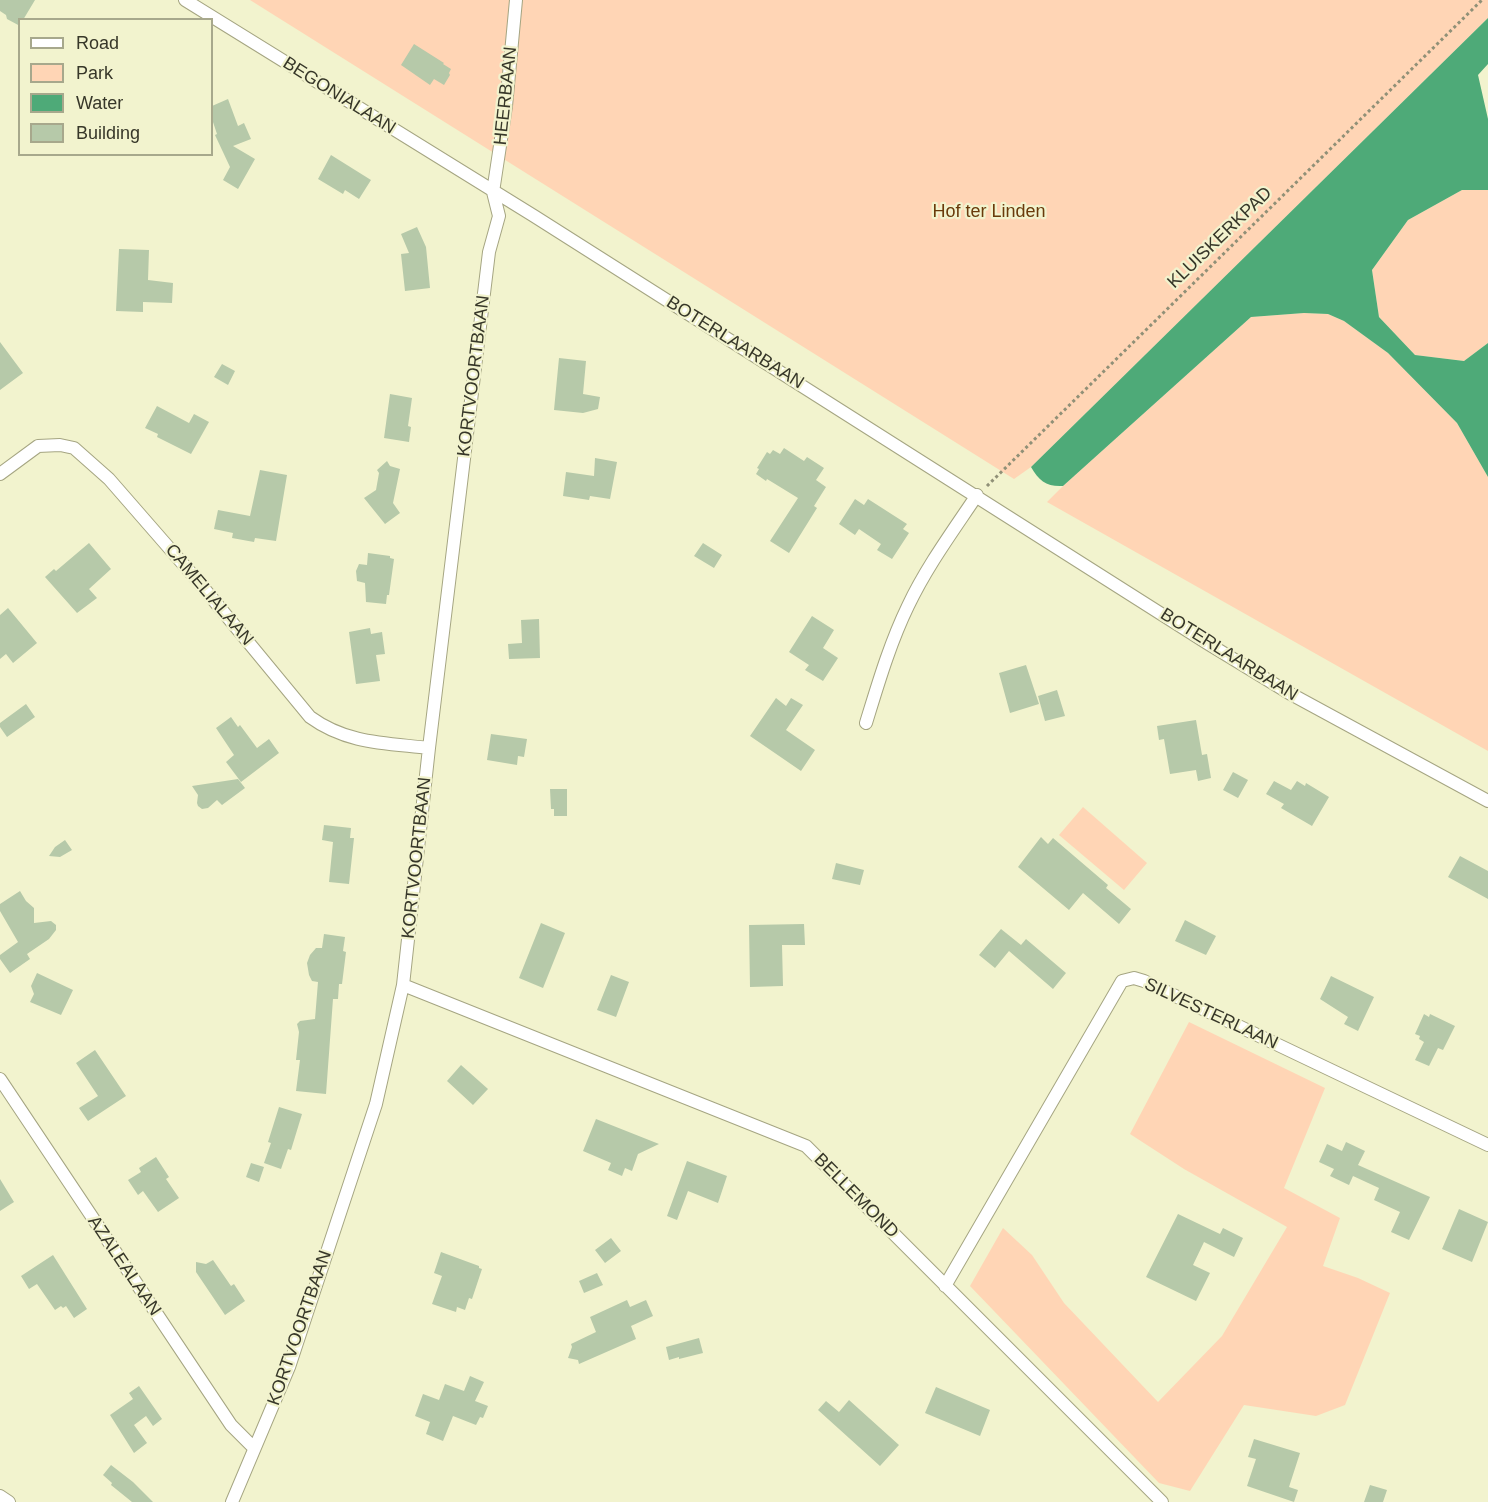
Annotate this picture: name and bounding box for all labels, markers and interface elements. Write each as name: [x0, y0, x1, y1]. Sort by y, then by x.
legend: [18, 18, 213, 156]
text: Road: [76, 33, 119, 53]
street label: HEERBAAN: [490, 46, 522, 146]
street label: BEGONIALAAN: [279, 53, 399, 139]
text: Park: [76, 63, 113, 83]
text: Water: [76, 93, 123, 113]
text: Building: [76, 123, 140, 143]
street label: KLUISKERKPAD: [1163, 183, 1277, 293]
park label: Hof ter Linden: [932, 201, 1046, 223]
street label: BOTERLAARBAAN: [662, 292, 808, 394]
street label: KORTVOORTBAAN: [453, 294, 495, 458]
street label: CAMELIALAAN: [160, 540, 258, 650]
street label: BOTERLAARBAAN: [1156, 604, 1302, 706]
street label: KORTVOORTBAAN: [398, 776, 436, 940]
street label: SILVESTERLAAN: [1141, 974, 1281, 1054]
street label: BELLEMOND: [809, 1149, 903, 1243]
street label: AZALEALAAN: [83, 1212, 165, 1320]
street label: KORTVOORTBAAN: [263, 1248, 337, 1408]

